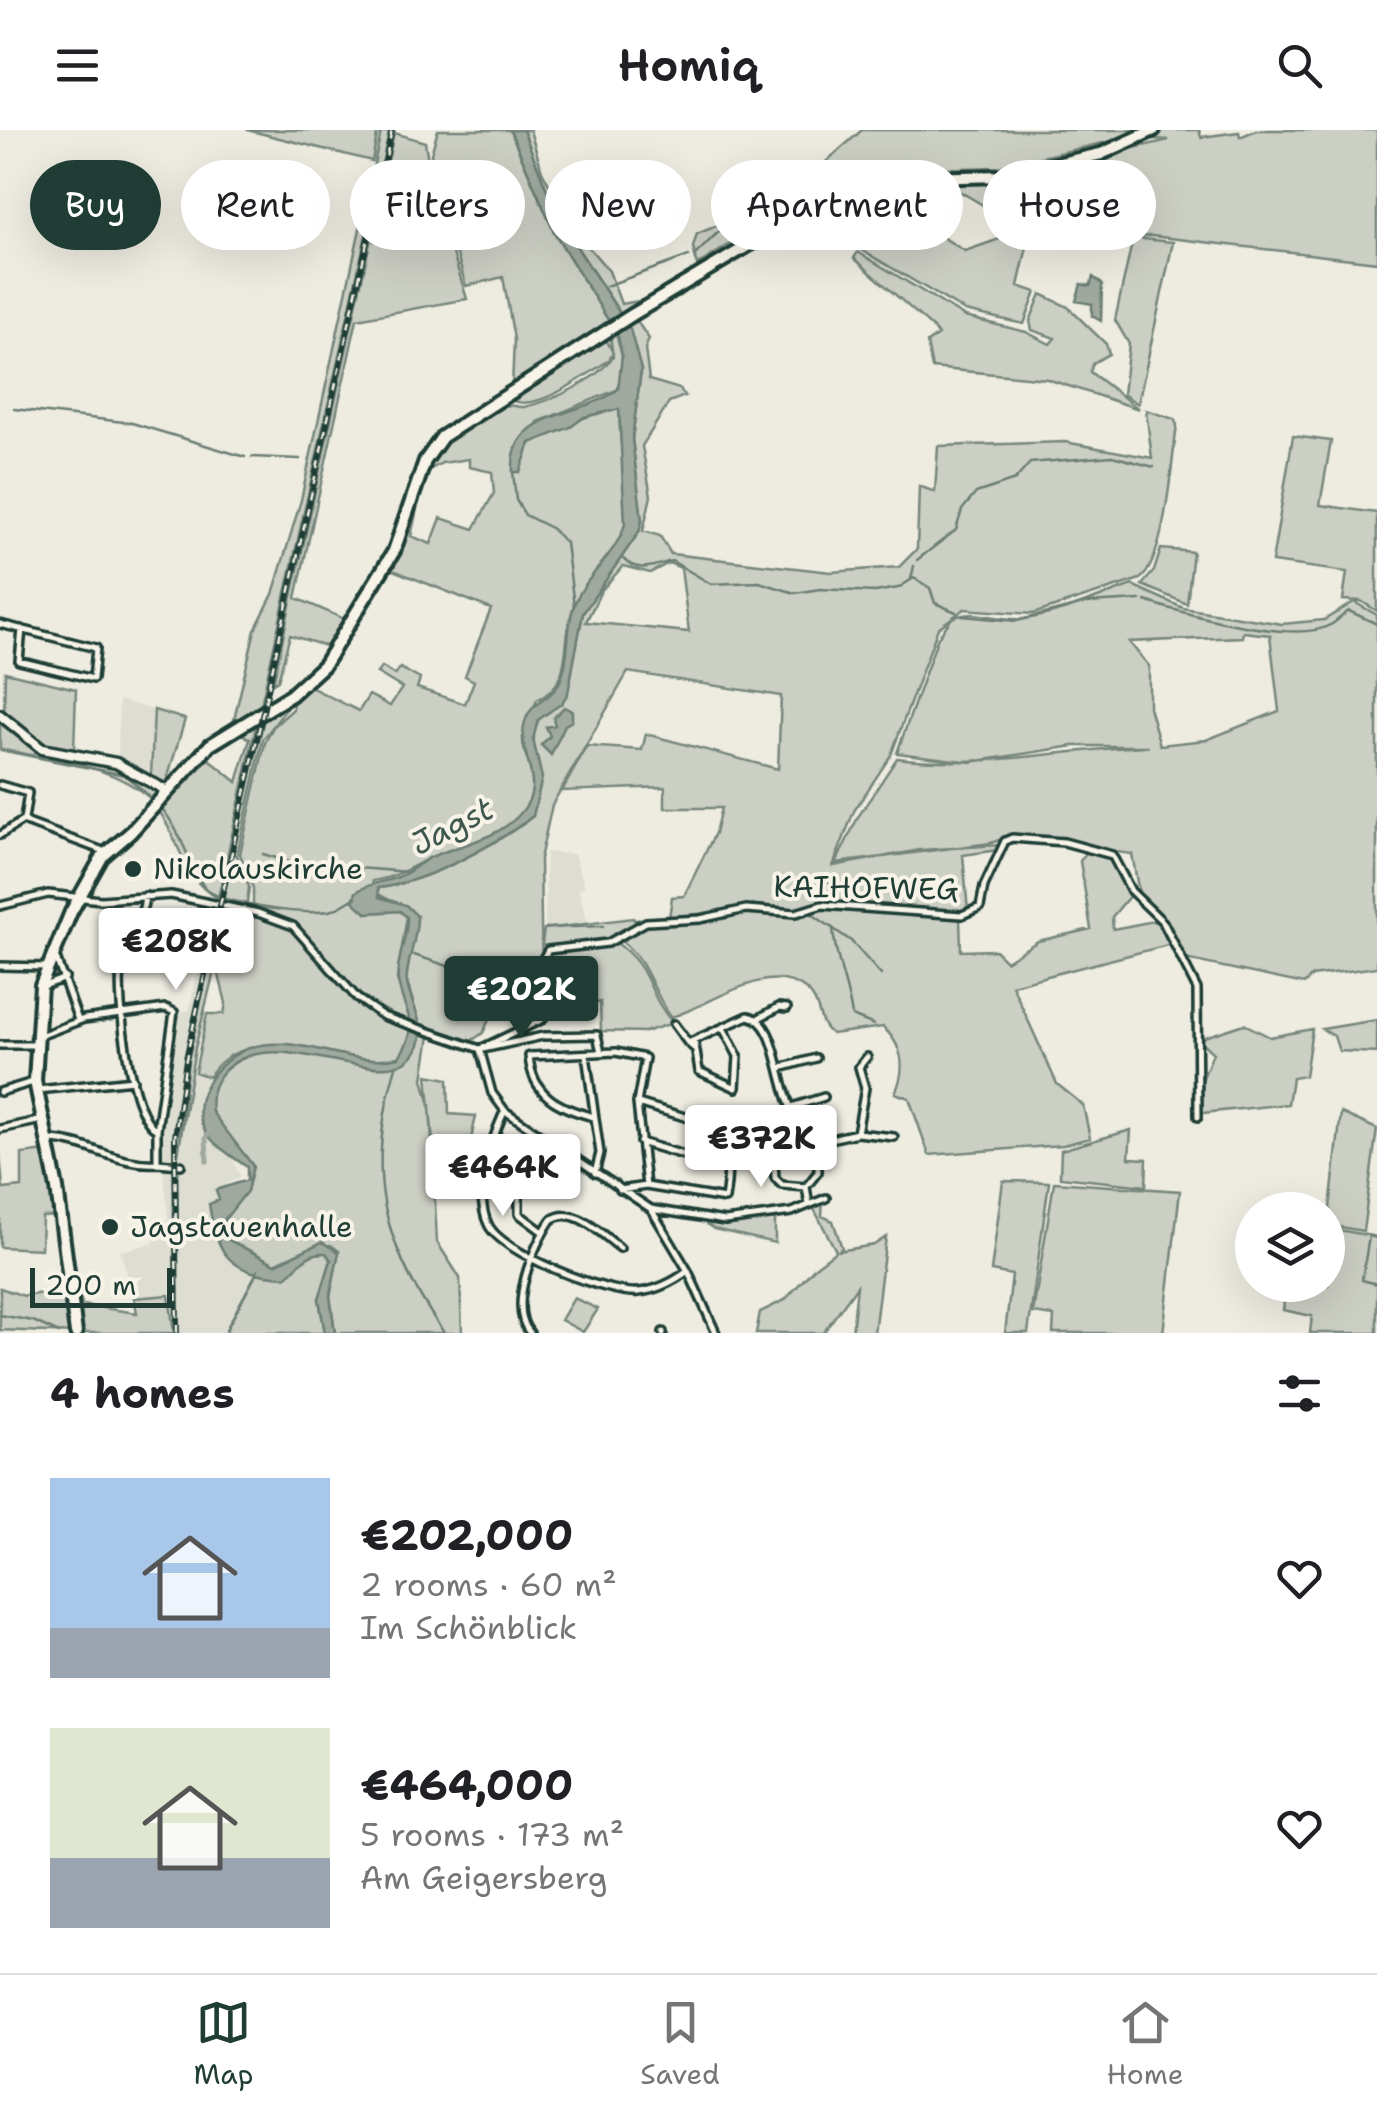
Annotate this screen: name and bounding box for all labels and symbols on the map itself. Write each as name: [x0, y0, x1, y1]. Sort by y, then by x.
water label: Jagst: [403, 787, 501, 865]
place label: Nikolauskirche: [153, 848, 363, 889]
marker: Nikolauskirche: [122, 858, 144, 880]
street label: KAIHOFWEG: [773, 865, 959, 910]
pin: €208K: [106, 908, 246, 993]
pin: €202K: [451, 956, 591, 1041]
pin: €372K: [691, 1105, 831, 1190]
pin: €464K: [433, 1134, 573, 1219]
place label: Jagstauenhalle: [130, 1206, 353, 1247]
marker: Jagstauenhalle: [99, 1216, 121, 1238]
scale bar: [30, 1263, 172, 1308]

